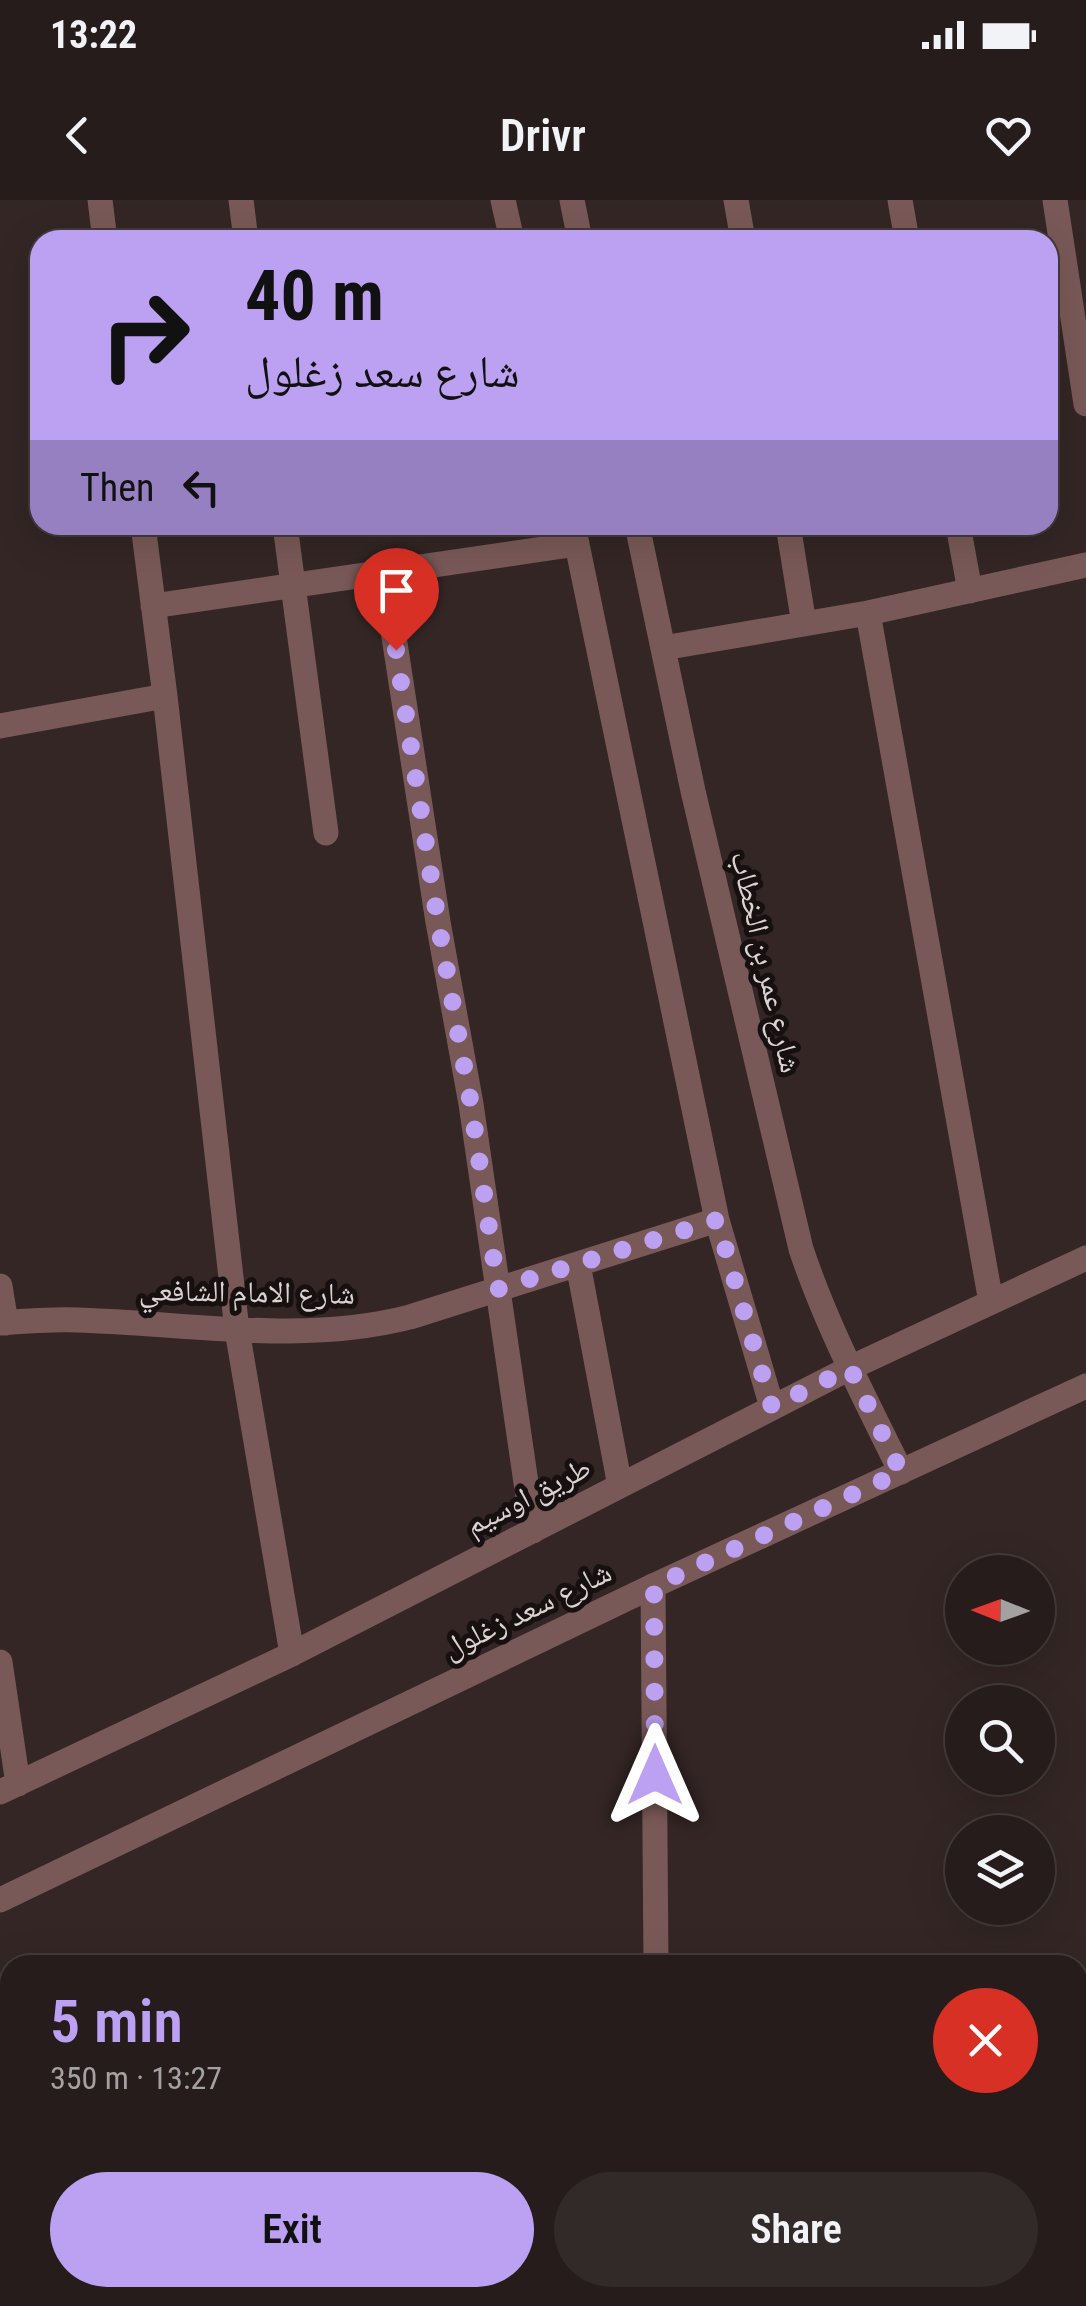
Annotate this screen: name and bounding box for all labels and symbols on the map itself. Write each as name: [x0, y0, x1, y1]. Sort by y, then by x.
pin: [354, 548, 439, 651]
street label: شارع عمر بن الخطاب: [722, 848, 809, 1076]
street label: شارع الامام الشافعي: [139, 1272, 355, 1318]
street label: طريق اوسيم: [459, 1449, 598, 1545]
street label: شارع سعد زغلول: [437, 1554, 618, 1667]
north arrow: [945, 1555, 1055, 1665]
position arrow: [603, 1723, 707, 1827]

